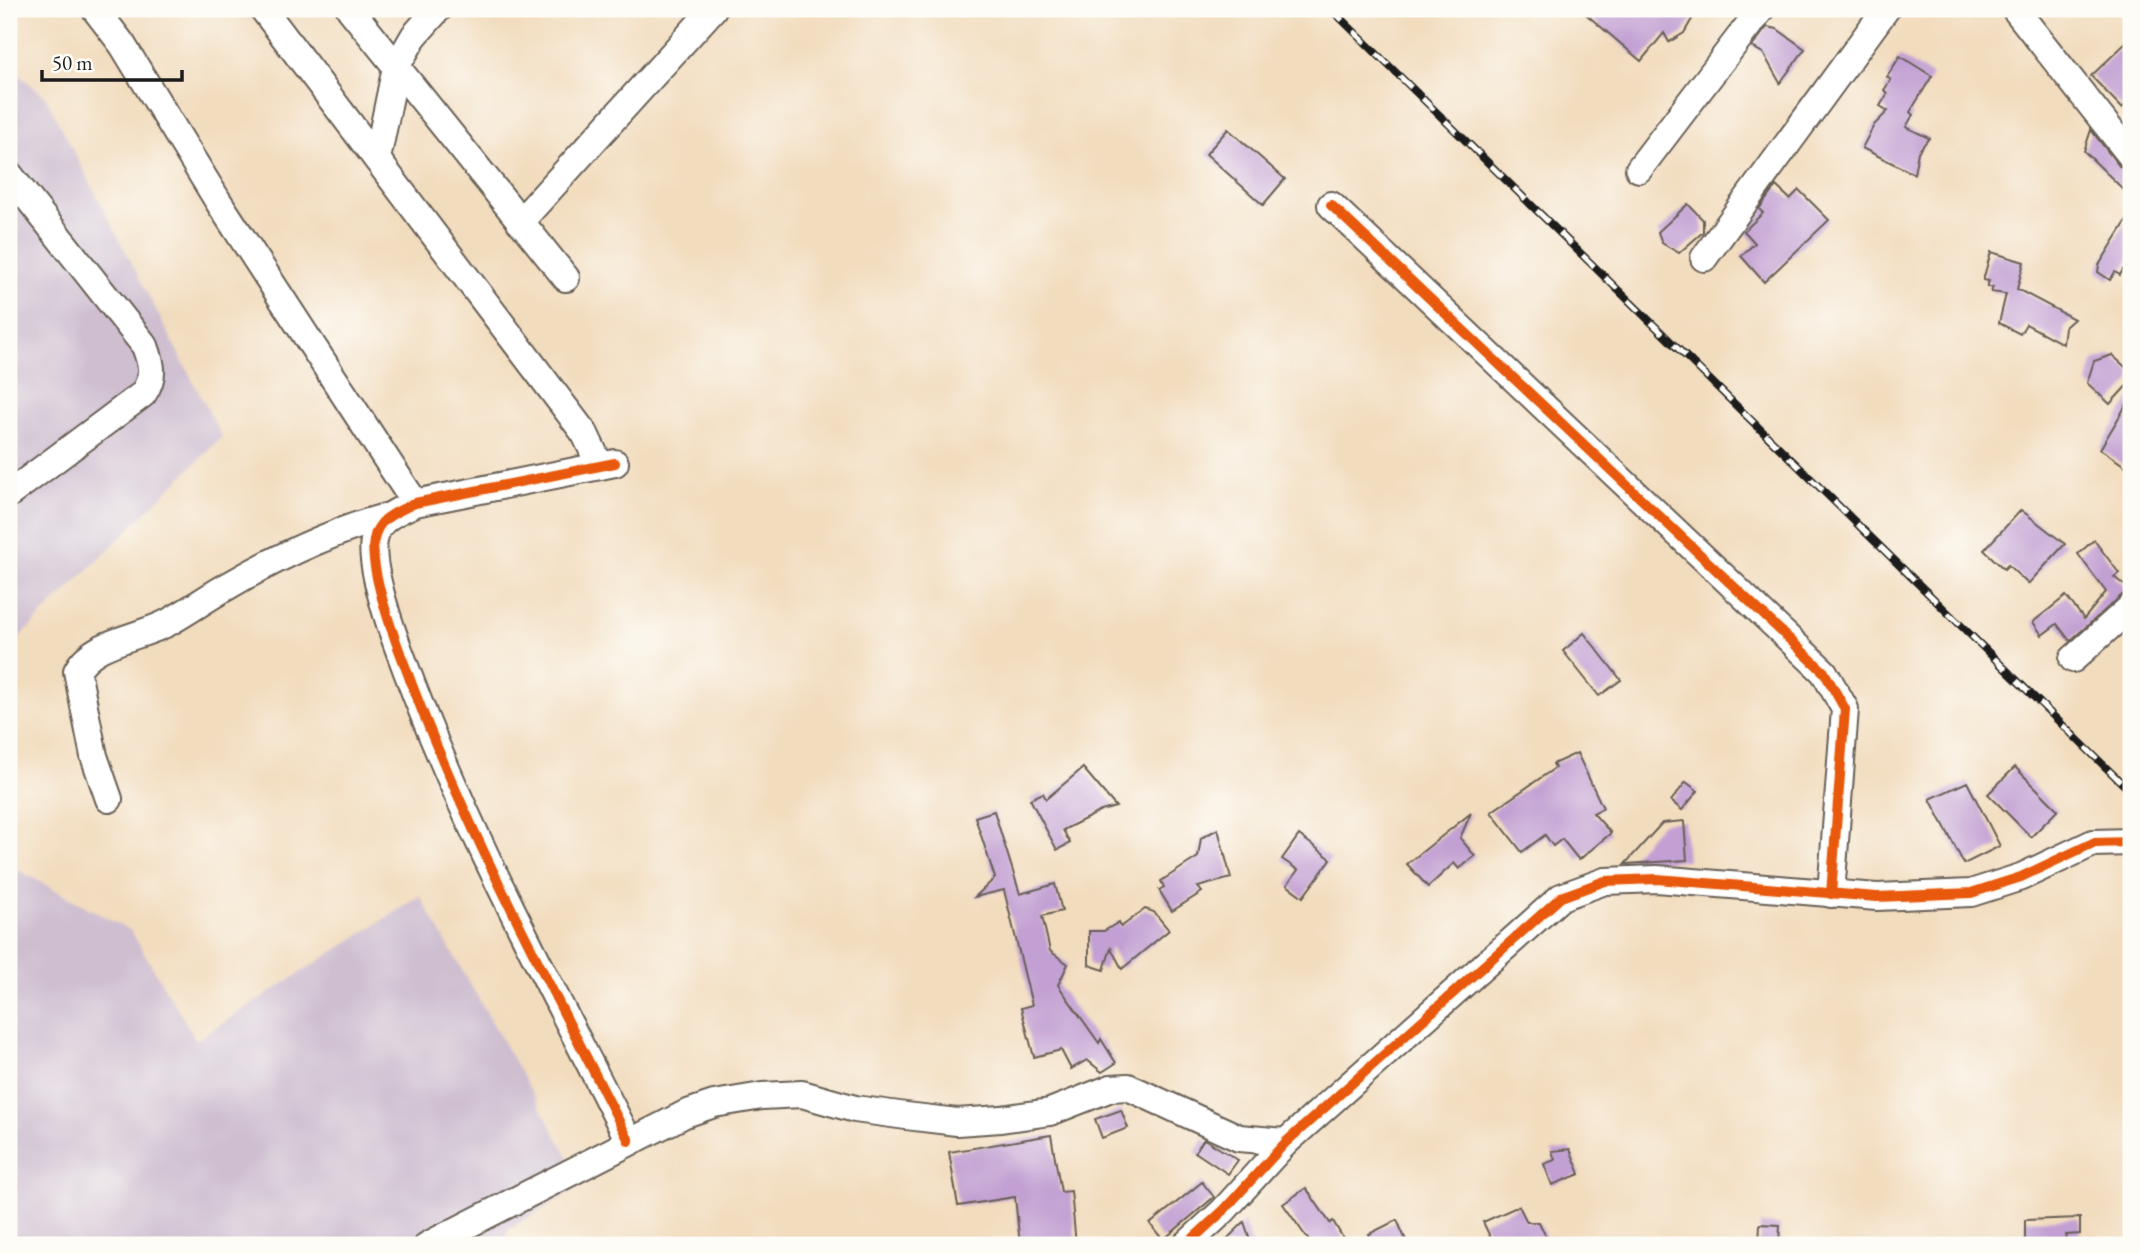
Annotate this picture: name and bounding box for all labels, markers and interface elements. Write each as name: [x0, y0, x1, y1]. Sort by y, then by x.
scale bar: [42, 38, 182, 82]
text: 50 m: [52, 49, 93, 76]

